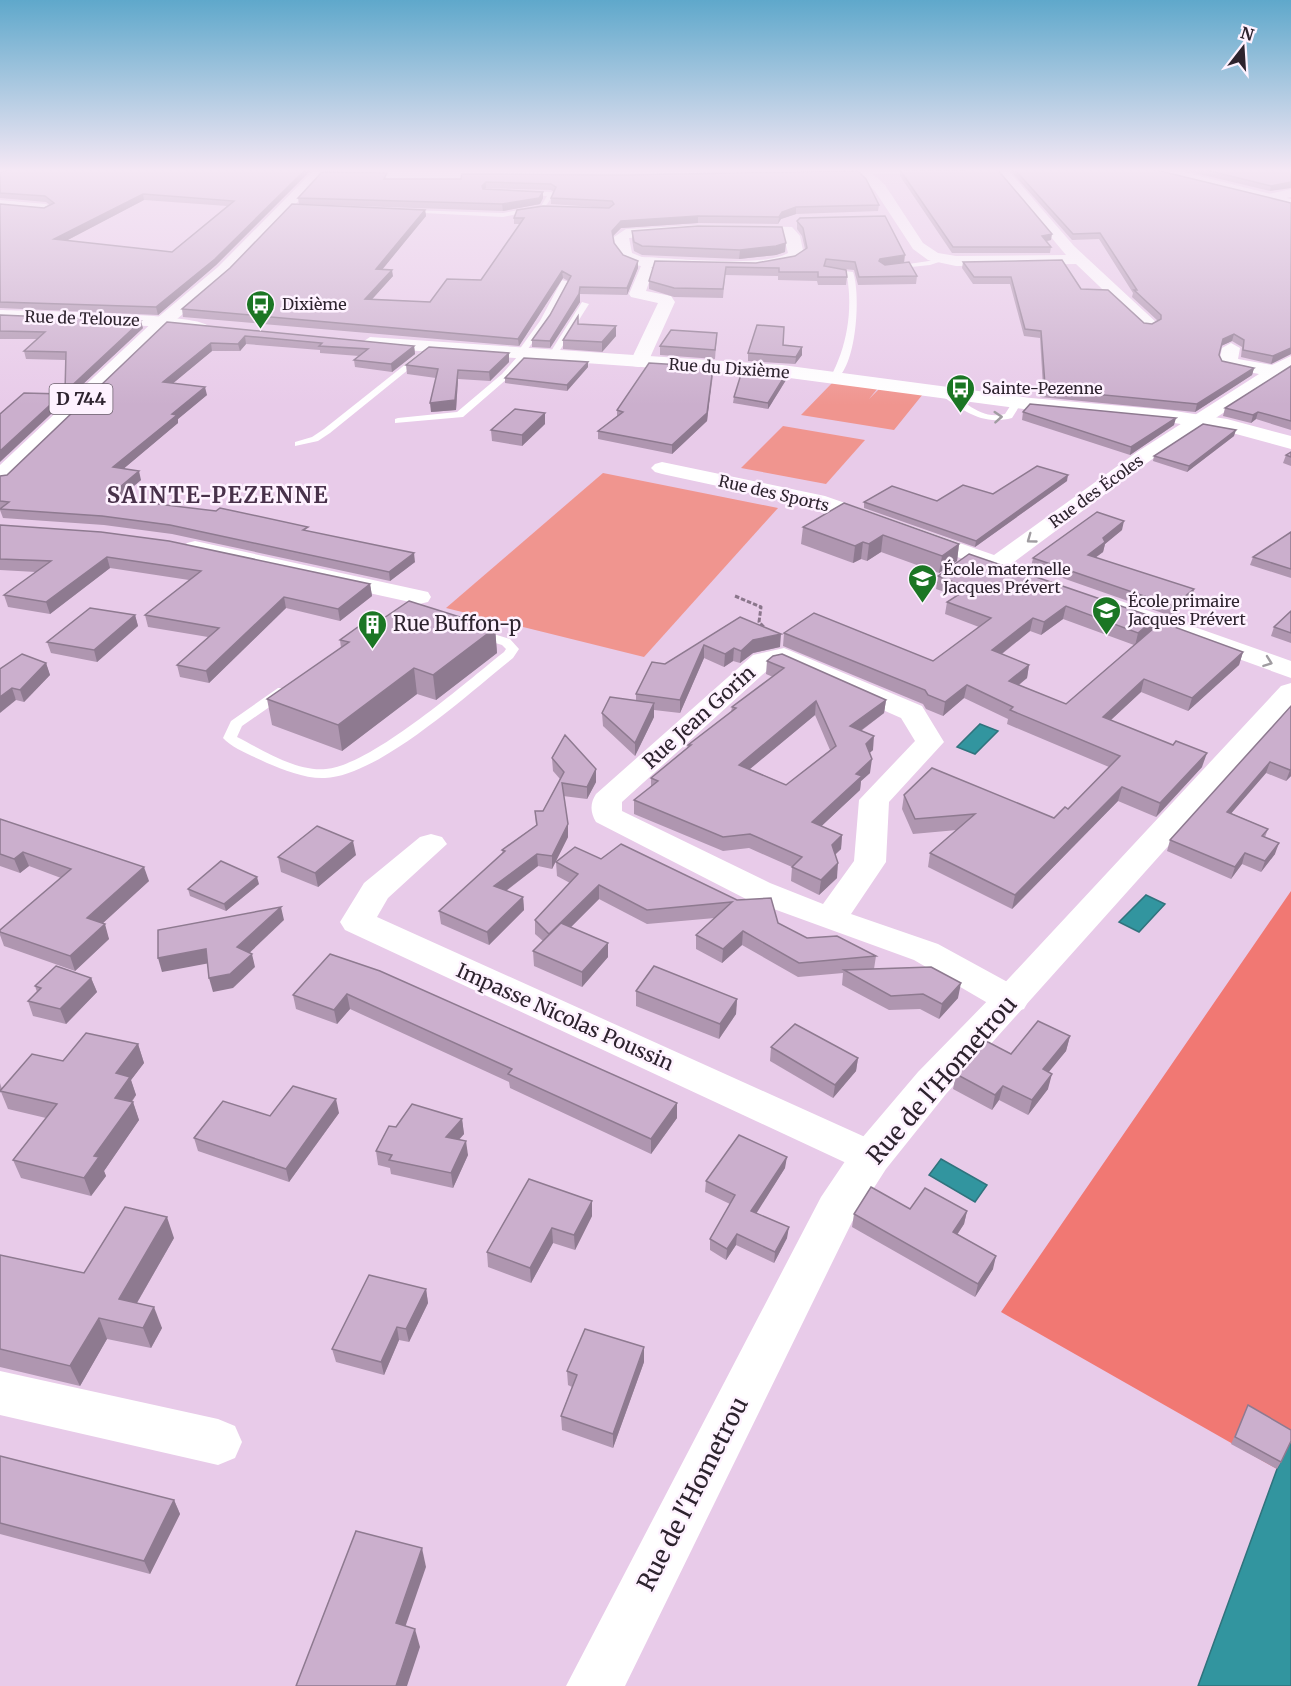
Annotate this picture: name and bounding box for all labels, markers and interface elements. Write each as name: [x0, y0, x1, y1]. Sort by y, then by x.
north arrow: [1213, 18, 1273, 78]
text: N: [1238, 22, 1257, 45]
bus stop icon: Dixième: [245, 288, 277, 330]
place label: Dixième: [282, 294, 347, 314]
street label: Rue de Telouze: [24, 306, 140, 330]
street label: Rue du Dixième: [668, 354, 790, 382]
bus stop icon: Sainte-Pezenne: [945, 372, 977, 414]
place label: Sainte-Pezenne: [982, 378, 1103, 398]
road number: D 744: [50, 384, 112, 414]
one-way arrow: [994, 411, 1003, 424]
street label: Rue des Écoles: [1045, 450, 1147, 532]
street label: Rue des Sports: [717, 471, 832, 516]
district label: SAINTE-PEZENNE: [107, 481, 329, 509]
one-way arrow: [1026, 532, 1037, 543]
place label: École maternelle Jacques Prévert: [942, 559, 1071, 597]
school or university icon: École maternelle Jacques Prévert: [906, 562, 938, 604]
place label: École primaire Jacques Prévert: [1127, 591, 1247, 629]
school or university icon: École primaire Jacques Prévert: [1091, 594, 1123, 636]
building icon: Rue Buffon-p: [356, 608, 388, 650]
place label: Rue Buffon-p: [393, 611, 521, 636]
one-way arrow: [1262, 654, 1273, 667]
street label: Rue Jean Gorin: [637, 660, 760, 774]
street label: Impasse Nicolas Poussin: [453, 957, 678, 1076]
street label: Rue de l'Hometrou: [860, 989, 1023, 1171]
street label: Rue de l'Hometrou: [630, 1391, 755, 1596]

